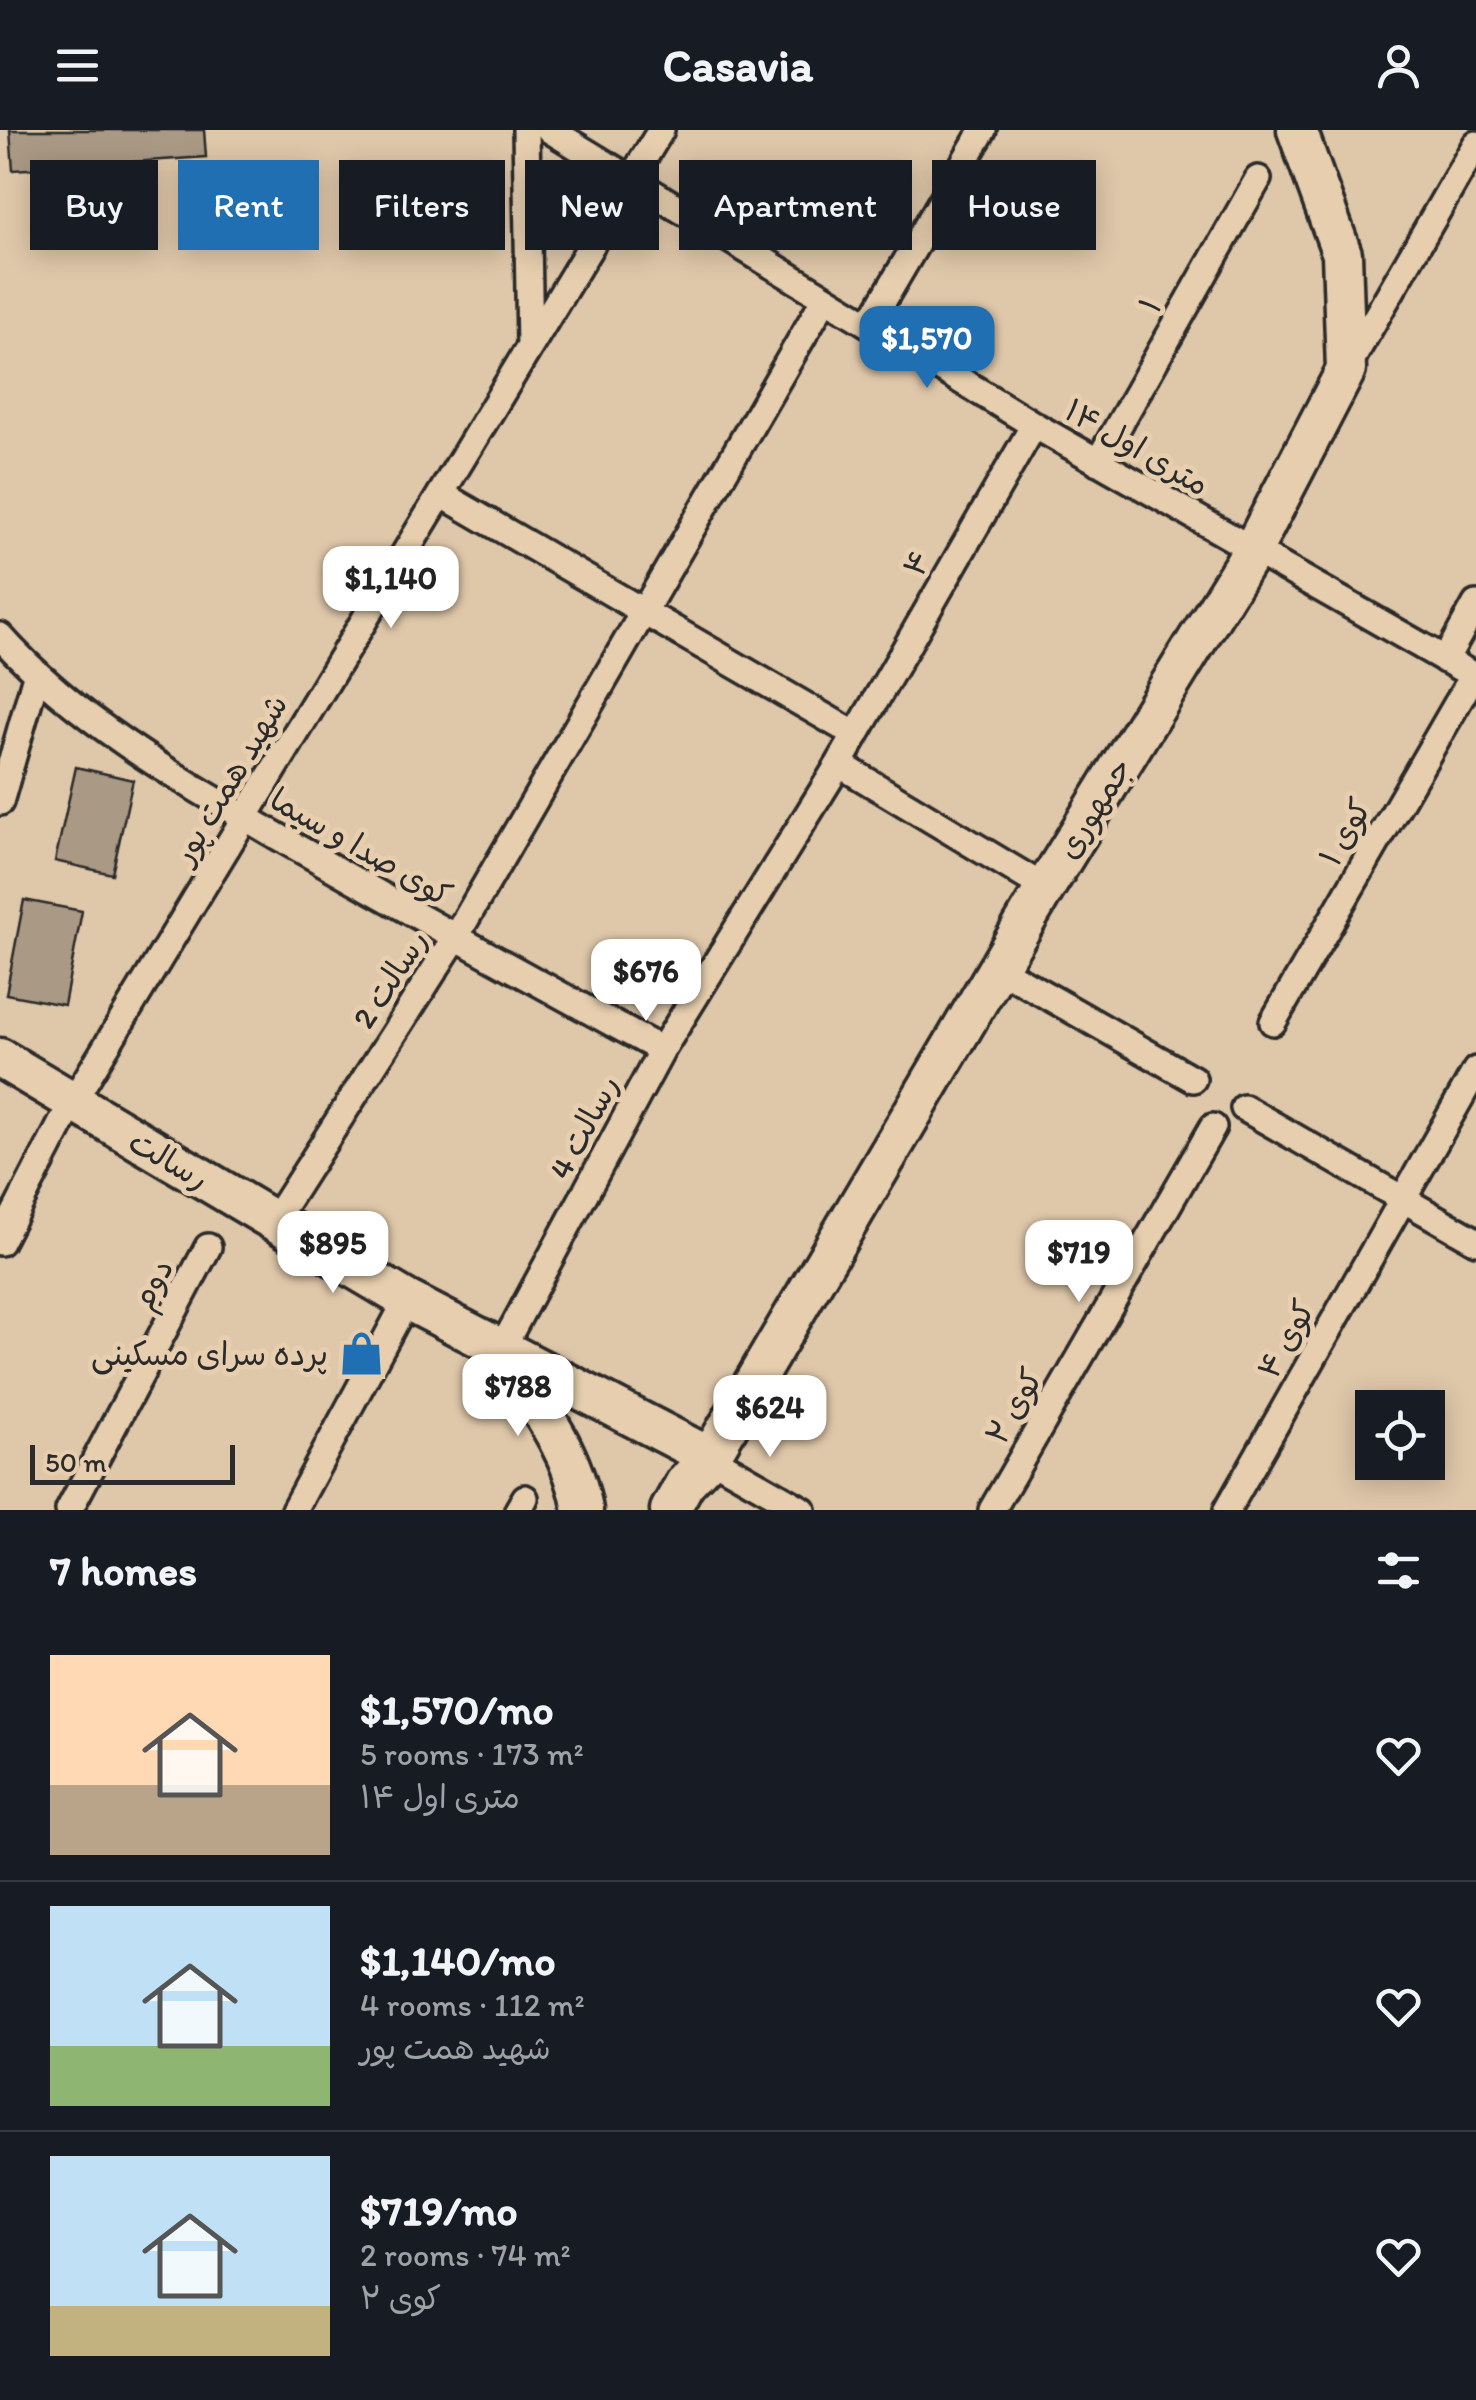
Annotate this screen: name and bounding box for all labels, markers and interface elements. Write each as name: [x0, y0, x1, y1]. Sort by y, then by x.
icon: menu: [50, 38, 105, 93]
text: Casavia: [663, 38, 813, 92]
icon: person: [1371, 38, 1426, 93]
chip: Buy: [30, 160, 158, 250]
chip: Rent: [178, 160, 319, 250]
chip: Filters: [339, 160, 505, 250]
chip: New: [525, 160, 659, 250]
chip: Apartment: [679, 160, 912, 250]
chip: House: [932, 160, 1096, 250]
street label: ۱: [1131, 291, 1169, 319]
pin: $1,570: [846, 306, 1008, 391]
text: $1,570: [881, 319, 973, 357]
street label: ۱۴ متری اول: [1058, 391, 1216, 503]
street label: ۴: [895, 543, 939, 583]
pin: $1,140: [310, 546, 472, 631]
text: $1,140: [345, 559, 437, 597]
street label: شهید همت پور: [163, 687, 297, 874]
street label: جمهوری: [1048, 751, 1141, 866]
street label: کوی صدا و سیما: [263, 780, 459, 914]
street label: کوی ۱: [1311, 792, 1379, 872]
street label: رسالت 2: [344, 923, 436, 1035]
pin: $676: [587, 939, 705, 1024]
text: $676: [613, 952, 679, 990]
street label: رسالت 4: [541, 1068, 627, 1186]
street label: رسالت: [122, 1122, 216, 1198]
pin: $895: [274, 1211, 392, 1296]
pin: $719: [1020, 1220, 1138, 1305]
text: $895: [299, 1224, 367, 1262]
text: $719: [1047, 1233, 1111, 1271]
street label: دوم: [123, 1252, 186, 1319]
street label: کوی ۴: [1249, 1293, 1323, 1385]
shop icon: پرده سرای مسکینی: [337, 1330, 385, 1378]
place label: پرده سرای مسکینی: [91, 1335, 328, 1375]
pin: $788: [459, 1354, 577, 1439]
street label: کوی ۲: [977, 1361, 1051, 1451]
text: $788: [484, 1367, 552, 1405]
pin: $624: [711, 1375, 829, 1460]
text: $624: [735, 1388, 805, 1426]
map controls: [1355, 1390, 1445, 1480]
button: locate: [1355, 1390, 1445, 1480]
scale bar: [30, 1440, 235, 1484]
text: 50 m: [45, 1445, 107, 1479]
icon: filters: [1371, 1543, 1426, 1598]
text: 7 homes: [50, 1545, 197, 1596]
text: $1,570/mo: [360, 1684, 554, 1735]
icon: home: [130, 1695, 250, 1815]
icon: heart: [1371, 1728, 1426, 1783]
text: 5 rooms · 173 m²: [360, 1735, 584, 1773]
text: ۱۴ متری اول: [360, 1778, 520, 1816]
text: $1,140/mo: [360, 1935, 556, 1986]
icon: home: [130, 1946, 250, 2066]
icon: heart: [1371, 1979, 1426, 2034]
text: 4 rooms · 112 m²: [360, 1986, 585, 2024]
text: شهید همت پور: [360, 2029, 551, 2067]
text: $719/mo: [360, 2185, 518, 2236]
icon: home: [130, 2196, 250, 2316]
icon: heart: [1371, 2229, 1426, 2284]
text: 2 rooms · 74 m²: [360, 2236, 571, 2274]
text: کوی ۲: [360, 2279, 441, 2317]

